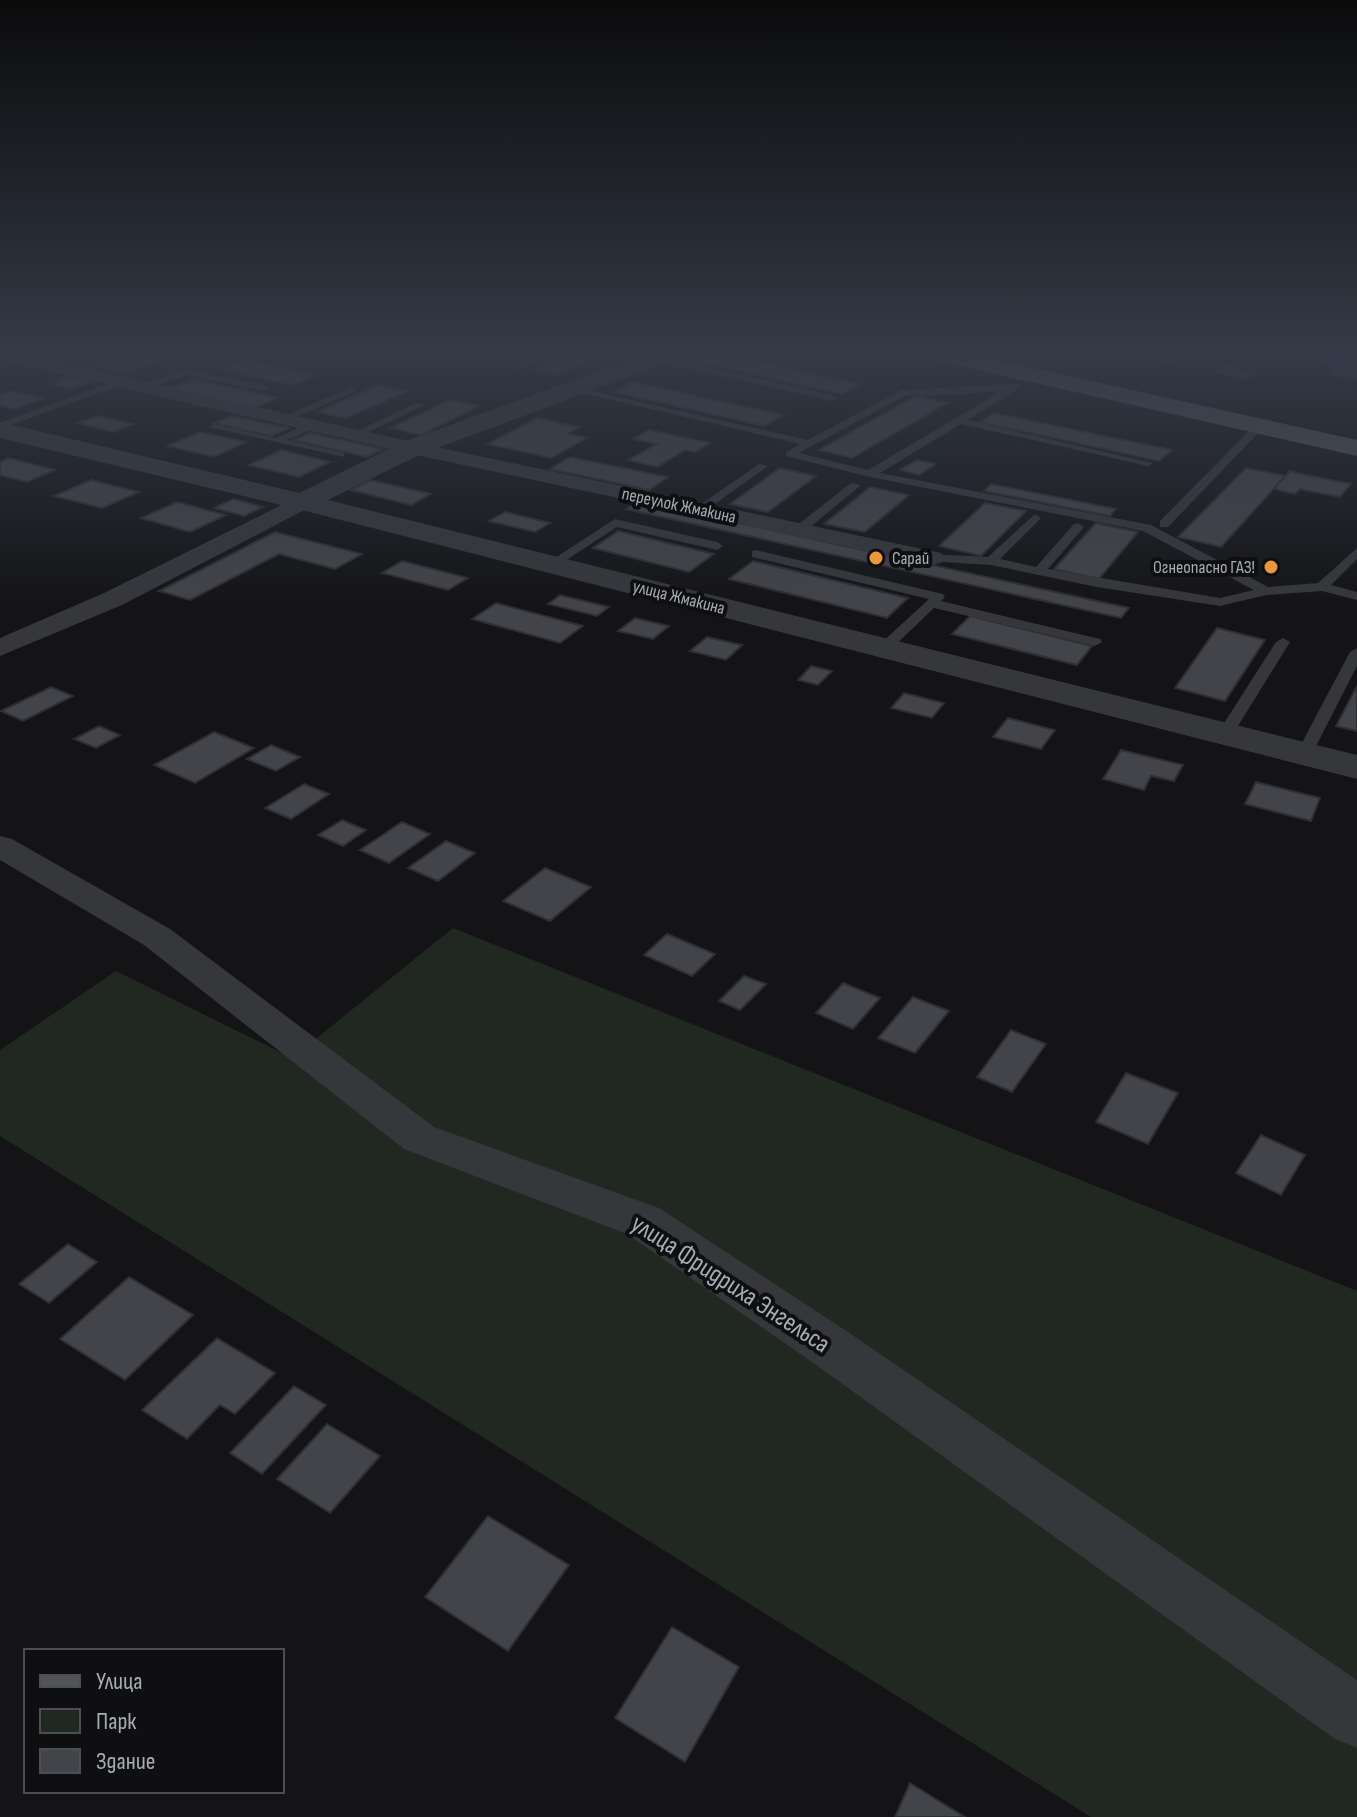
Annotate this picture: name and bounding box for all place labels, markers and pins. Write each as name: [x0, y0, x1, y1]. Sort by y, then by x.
place label: Сарай: [892, 548, 929, 569]
marker: Сарай: [867, 549, 885, 567]
place label: Огнеопасно ГАЗ!: [1153, 557, 1255, 578]
marker: Огнеопасно ГАЗ!: [1262, 558, 1280, 576]

